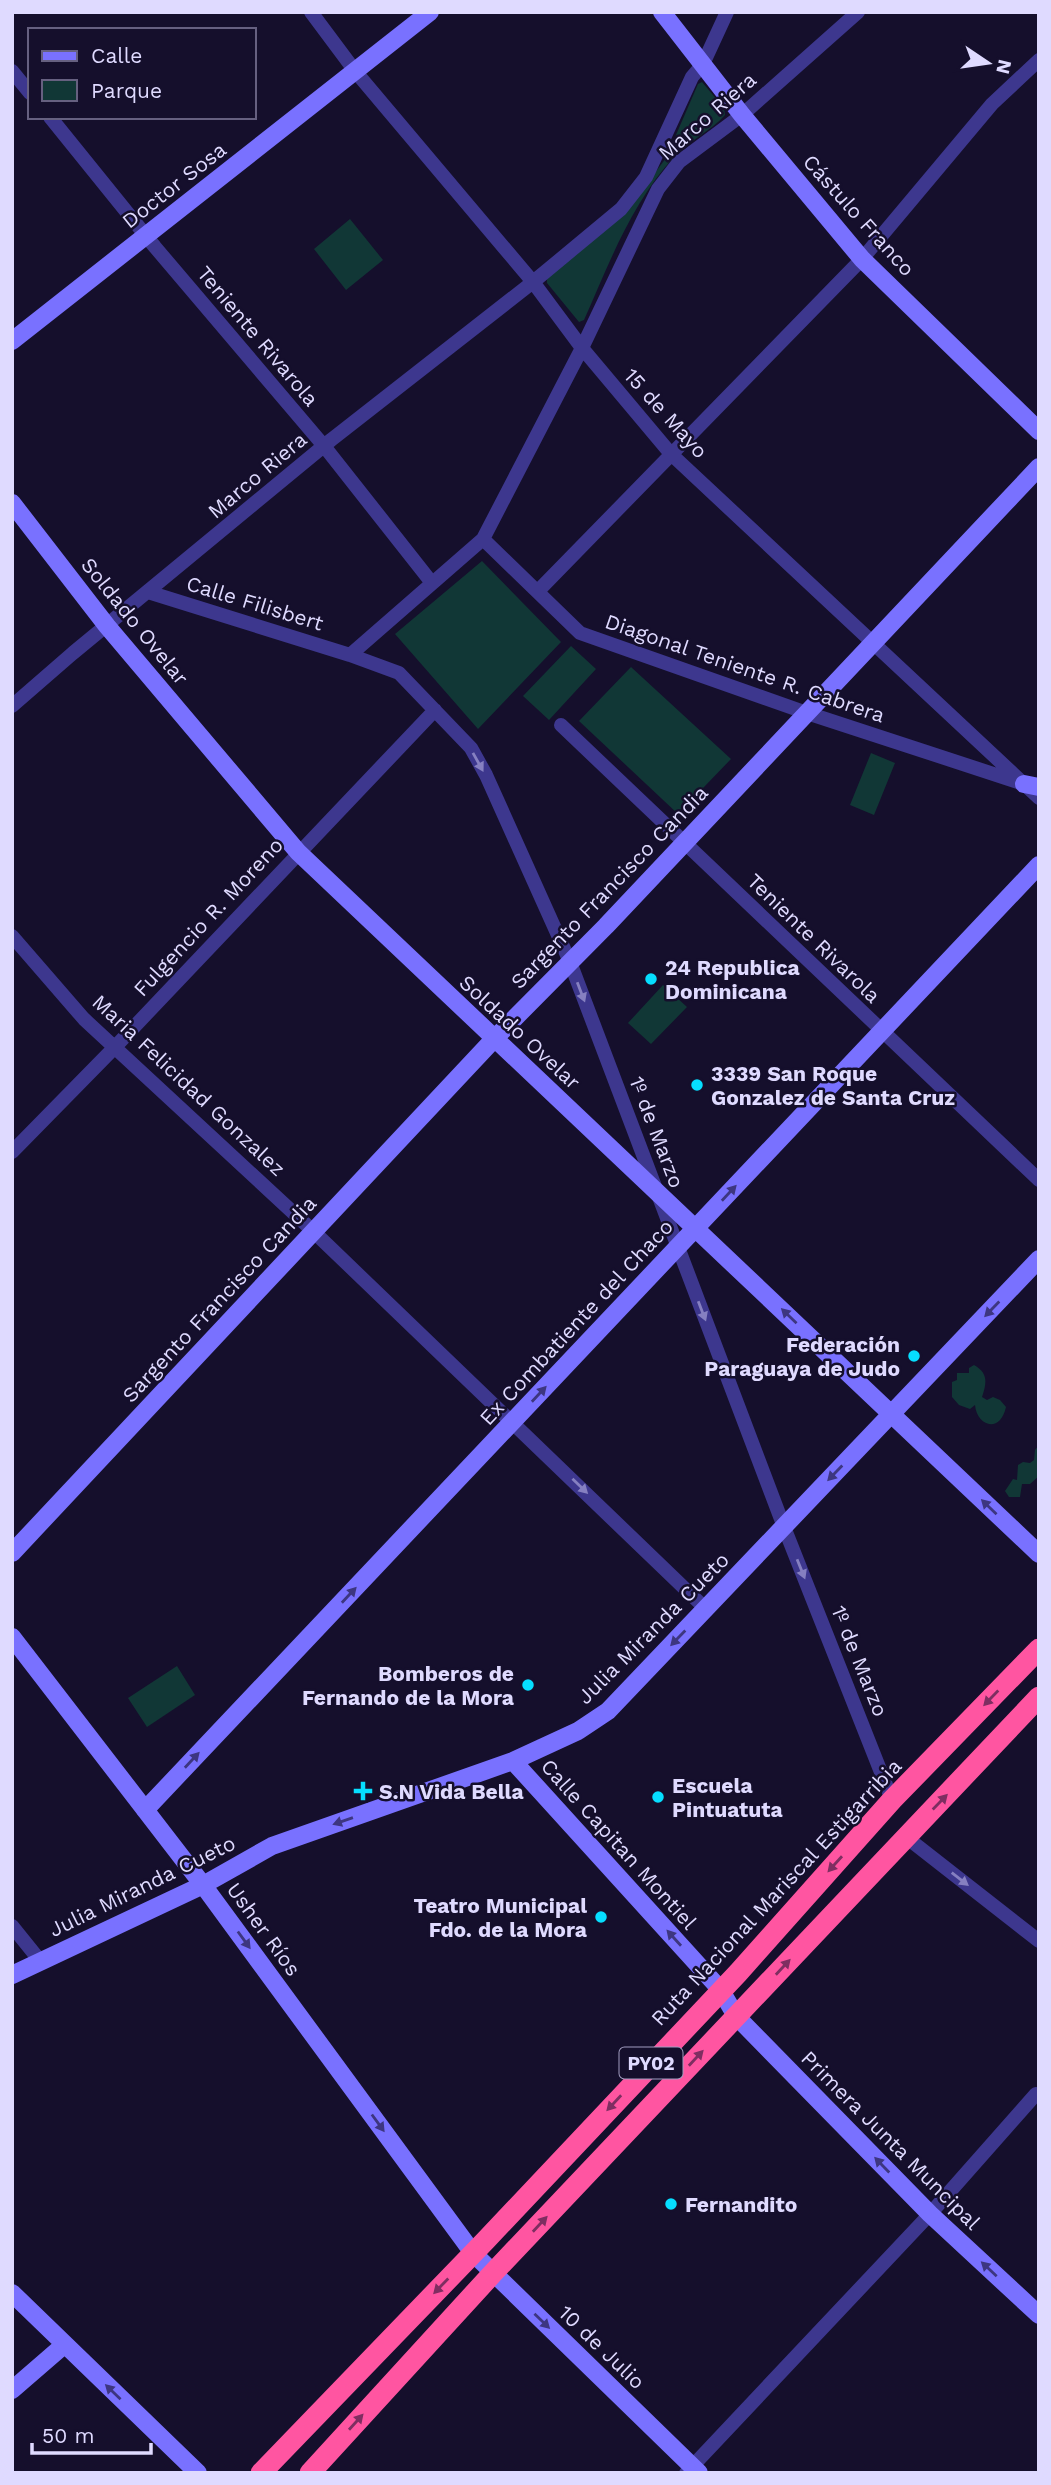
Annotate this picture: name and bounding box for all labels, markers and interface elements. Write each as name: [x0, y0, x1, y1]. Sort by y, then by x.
legend: [28, 28, 256, 119]
north arrow: [953, 28, 1023, 98]
text: Calle: [91, 43, 142, 68]
text: N: [991, 57, 1017, 76]
street label: Marco Riera: [653, 67, 761, 165]
text: Parque: [91, 78, 162, 103]
street label: Doctor Sosa: [117, 137, 231, 233]
street label: Cástulo Franco: [798, 149, 920, 281]
street label: Teniente Rivarola: [192, 261, 324, 411]
street label: 15 de Mayo: [619, 363, 713, 463]
street label: Marco Riera: [203, 426, 312, 524]
street label: Soldado Ovelar: [76, 552, 194, 690]
street label: Calle Filisbert: [183, 570, 327, 636]
street label: Diagonal Teniente R. Cabrera: [602, 608, 888, 728]
one-way arrow: [472, 752, 484, 772]
street label: Sargento Francisco Candia: [505, 780, 713, 994]
street label: Fulgencio R. Moreno: [128, 833, 288, 1001]
street label: Teniente Rivarola: [742, 868, 886, 1008]
place label: 24 Republica Dominicana: [665, 955, 801, 1004]
street label: Soldado Ovelar: [454, 970, 586, 1095]
marker: 24 Republica Dominicana: [643, 971, 659, 987]
one-way arrow: [576, 981, 587, 1002]
street label: Maria Felicidad Gonzalez: [87, 989, 291, 1181]
place label: 3339 San Roque Gonzalez de Santa Cruz: [711, 1061, 955, 1110]
street label: 1º de Marzo: [624, 1073, 690, 1191]
marker: 3339 San Roque Gonzalez de Santa Cruz: [689, 1077, 705, 1093]
one-way arrow: [720, 1185, 736, 1202]
street label: Sargento Francisco Candia: [117, 1191, 321, 1407]
street label: Ex Combatiente del Chaco: [474, 1214, 678, 1430]
one-way arrow: [983, 1300, 1000, 1317]
one-way arrow: [696, 1301, 707, 1322]
one-way arrow: [781, 1309, 798, 1325]
place label: Federación Paraguaya de Judo: [704, 1332, 900, 1381]
marker: Federación Paraguaya de Judo: [906, 1348, 922, 1364]
one-way arrow: [530, 1386, 546, 1403]
one-way arrow: [827, 1464, 843, 1481]
one-way arrow: [571, 1477, 588, 1494]
one-way arrow: [981, 1499, 998, 1515]
street label: Julia Miranda Cueto: [572, 1547, 734, 1709]
one-way arrow: [795, 1559, 806, 1580]
one-way arrow: [340, 1587, 356, 1604]
street label: 1º de Marzo: [826, 1602, 894, 1720]
one-way arrow: [670, 1629, 686, 1646]
place label: Bomberos de Fernando de la Mora: [302, 1661, 515, 1710]
marker: Bomberos de Fernando de la Mora: [520, 1677, 536, 1693]
one-way arrow: [983, 1690, 1000, 1707]
one-way arrow: [184, 1752, 200, 1769]
street label: Ruta Nacional Mariscal Estigarribia: [646, 1753, 906, 2031]
street label: Calle Capitan Montiel: [536, 1754, 702, 1935]
place label: Escuela Pintuatuta: [672, 1773, 784, 1822]
place label: S.N Vida Bella: [379, 1779, 525, 1804]
marker: S.N Vida Bella: [353, 1781, 373, 1801]
marker: Escuela Pintuatuta: [650, 1789, 666, 1805]
one-way arrow: [931, 1794, 947, 1811]
one-way arrow: [332, 1816, 353, 1827]
street label: Julia Miranda Cueto: [45, 1830, 239, 1942]
one-way arrow: [827, 1855, 843, 1873]
one-way arrow: [950, 1872, 968, 1887]
street label: Usher Ríos: [222, 1877, 306, 1981]
place label: Teatro Municipal Fdo. de la Mora: [413, 1893, 588, 1942]
marker: Teatro Municipal Fdo. de la Mora: [593, 1909, 609, 1925]
one-way arrow: [667, 1930, 683, 1947]
one-way arrow: [236, 1931, 250, 1949]
one-way arrow: [775, 1958, 791, 1976]
street label: Primera Junta Muncipal: [796, 2045, 986, 2235]
road number: PY02: [620, 2048, 682, 2078]
one-way arrow: [688, 2050, 704, 2067]
one-way arrow: [606, 2094, 622, 2112]
one-way arrow: [371, 2114, 385, 2132]
one-way arrow: [874, 2157, 891, 2174]
place label: Fernandito: [685, 2192, 797, 2217]
marker: Fernandito: [663, 2196, 679, 2212]
one-way arrow: [532, 2216, 548, 2233]
one-way arrow: [980, 2261, 998, 2277]
one-way arrow: [434, 2277, 450, 2294]
street label: 10 de Julio: [554, 2300, 650, 2394]
one-way arrow: [533, 2312, 550, 2328]
one-way arrow: [105, 2385, 122, 2401]
scale bar: [32, 2412, 150, 2456]
one-way arrow: [348, 2414, 364, 2431]
text: 50 m: [42, 2423, 94, 2448]

